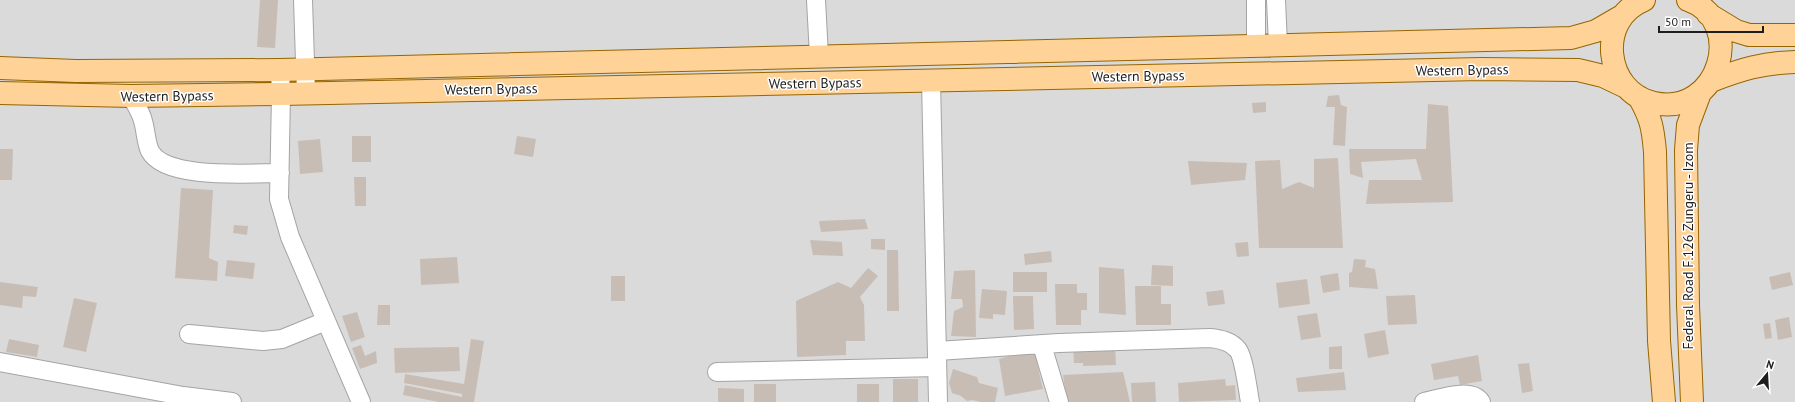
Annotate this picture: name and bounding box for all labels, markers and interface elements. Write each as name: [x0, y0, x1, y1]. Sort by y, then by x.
scale bar: [1659, 8, 1763, 34]
text: 50 m: [1665, 14, 1691, 29]
street label: Western Bypass: [1415, 60, 1509, 80]
street label: Western Bypass: [1091, 66, 1185, 86]
street label: Western Bypass: [768, 73, 862, 93]
street label: Western Bypass: [444, 79, 538, 99]
street label: Western Bypass: [120, 86, 214, 106]
street label: Federal Road F.126 Zungeru - Izom: [1679, 142, 1697, 350]
north arrow: [1747, 354, 1787, 394]
text: N: [1764, 357, 1776, 372]

